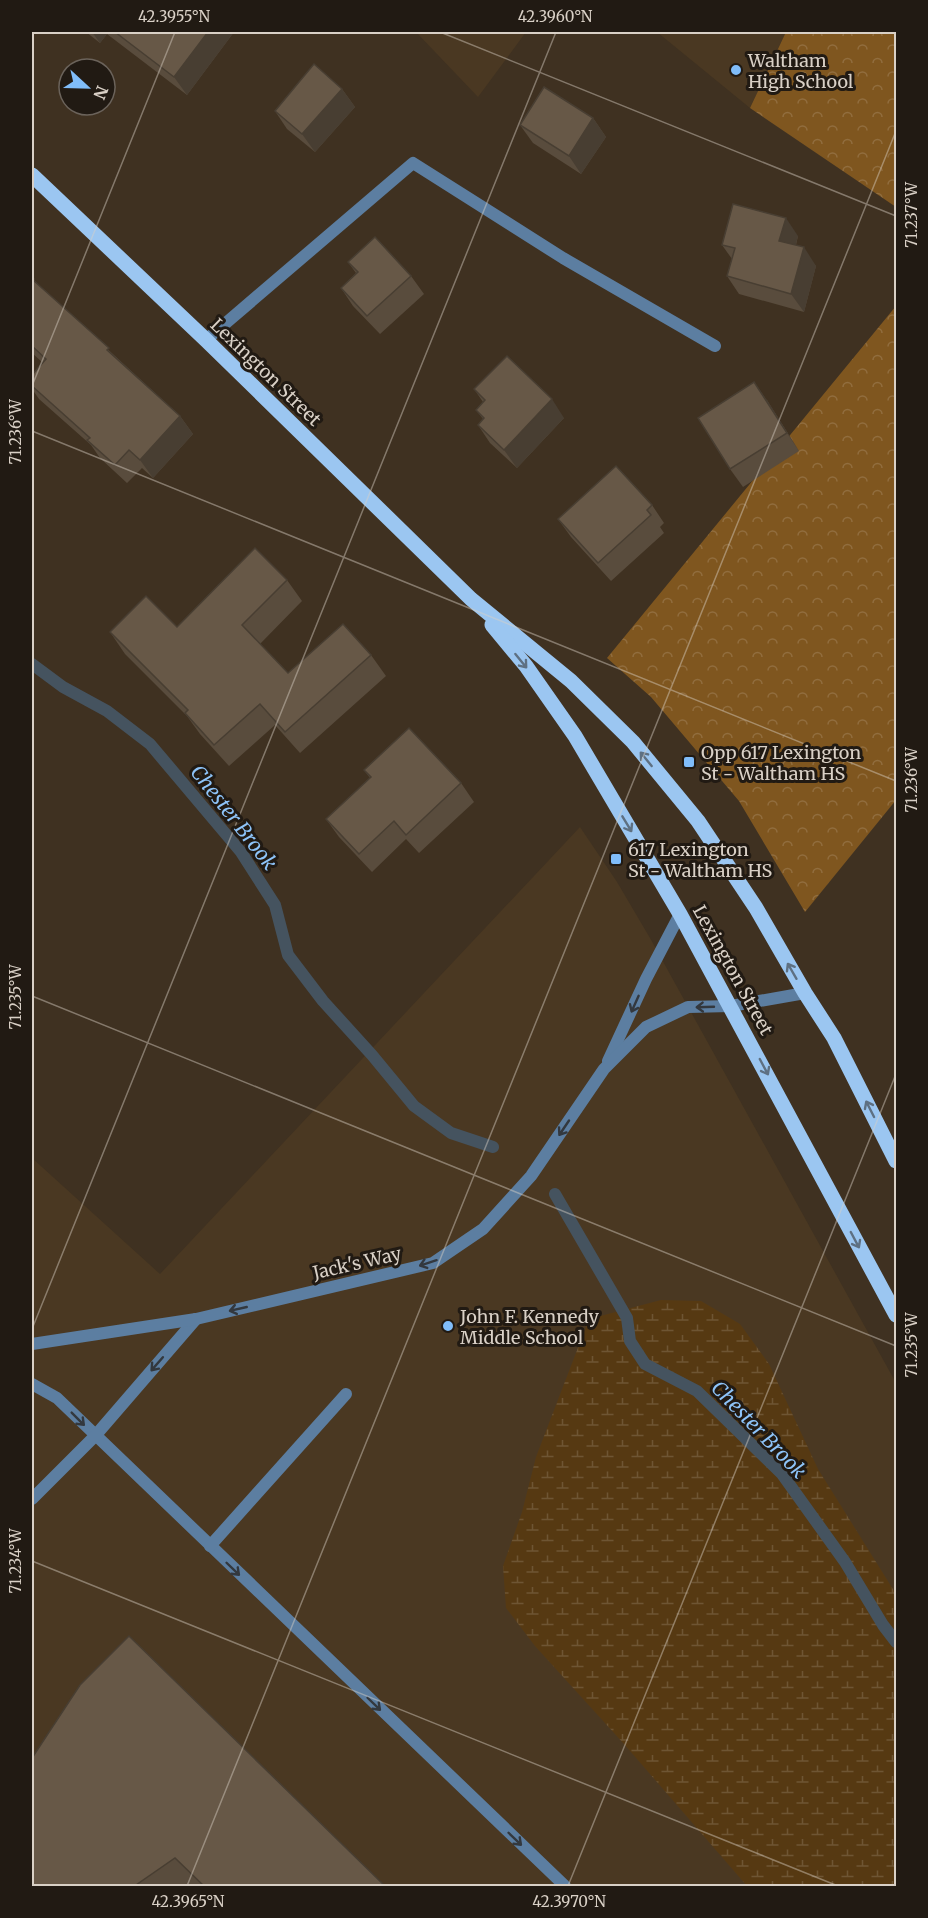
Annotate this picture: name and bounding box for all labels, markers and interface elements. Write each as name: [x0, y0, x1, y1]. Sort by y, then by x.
text: 42.3955°N: [138, 7, 210, 26]
text: 42.3960°N: [518, 7, 593, 26]
place label: Waltham High School: [747, 49, 854, 93]
north arrow: [57, 57, 117, 117]
marker: Waltham High School: [729, 63, 743, 77]
text: N: [89, 83, 113, 103]
text: 71.237°W: [902, 181, 921, 248]
street label: Lexington Street: [206, 313, 326, 431]
text: 71.236°W: [6, 398, 25, 465]
one-way arrow: [515, 653, 528, 669]
place label: Opp 617 Lexington St - Waltham HS: [701, 741, 861, 785]
text: 71.236°W: [902, 746, 921, 813]
one-way arrow: [640, 751, 653, 767]
marker: Opp 617 Lexington St - Waltham HS: [682, 755, 696, 769]
water label: Chester Brook: [185, 760, 283, 874]
one-way arrow: [622, 816, 634, 833]
place label: 617 Lexington St - Waltham HS: [628, 838, 773, 882]
marker: 617 Lexington St - Waltham HS: [609, 852, 623, 866]
street label: Lexington Street: [688, 901, 778, 1039]
text: 71.235°W: [6, 963, 25, 1029]
one-way arrow: [786, 963, 798, 980]
one-way arrow: [629, 994, 641, 1012]
one-way arrow: [696, 1001, 716, 1012]
one-way arrow: [759, 1058, 770, 1076]
one-way arrow: [864, 1101, 876, 1118]
one-way arrow: [558, 1120, 570, 1136]
one-way arrow: [850, 1231, 862, 1249]
street label: Jack's Way: [309, 1242, 404, 1285]
one-way arrow: [419, 1259, 437, 1270]
one-way arrow: [229, 1304, 248, 1316]
place label: John F. Kennedy Middle School: [459, 1305, 599, 1349]
text: 71.235°W: [902, 1311, 921, 1377]
marker: John F. Kennedy Middle School: [441, 1319, 455, 1333]
one-way arrow: [150, 1356, 164, 1371]
water label: Chester Brook: [706, 1375, 812, 1483]
one-way arrow: [71, 1411, 85, 1426]
text: 71.234°W: [6, 1528, 25, 1593]
one-way arrow: [226, 1561, 241, 1576]
one-way arrow: [367, 1696, 382, 1711]
one-way arrow: [507, 1831, 522, 1846]
text: 42.3965°N: [152, 1892, 225, 1911]
text: 42.3970°N: [532, 1892, 606, 1911]

